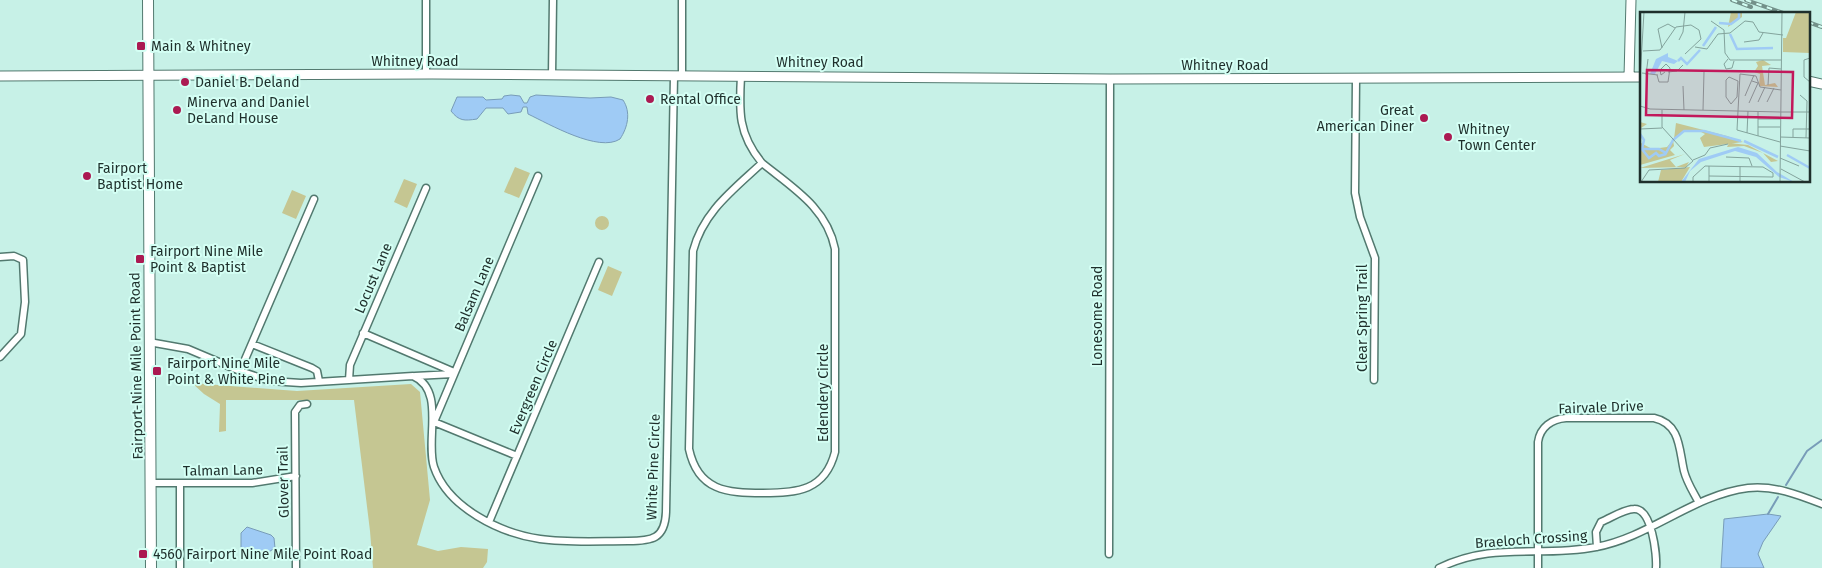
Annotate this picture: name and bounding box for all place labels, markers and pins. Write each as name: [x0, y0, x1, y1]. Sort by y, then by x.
place label: Main & Whitney: [151, 38, 251, 55]
marker: Main & Whitney: [135, 40, 147, 52]
place label: Daniel B. Deland: [195, 74, 300, 91]
marker: Daniel B. Deland: [179, 76, 191, 88]
place label: Rental Office: [660, 91, 741, 108]
marker: Rental Office: [644, 93, 656, 105]
place label: Minerva and Daniel DeLand House: [187, 94, 309, 127]
place label: Great American Diner: [1317, 102, 1415, 135]
marker: Minerva and Daniel DeLand House: [171, 104, 183, 116]
marker: Great American Diner: [1418, 112, 1430, 124]
place label: Whitney Town Center: [1458, 121, 1536, 154]
marker: Whitney Town Center: [1442, 131, 1454, 143]
place label: Fairport Baptist Home: [97, 160, 183, 193]
marker: Fairport Baptist Home: [81, 170, 93, 182]
place label: Fairport Nine Mile Point & Baptist: [150, 243, 263, 276]
marker: Fairport Nine Mile Point & Baptist: [134, 253, 146, 265]
place label: Fairport Nine Mile Point & White Pine: [167, 355, 286, 388]
marker: Fairport Nine Mile Point & White Pine: [151, 365, 163, 377]
place label: 4560 Fairport Nine Mile Point Road: [153, 546, 372, 563]
marker: 4560 Fairport Nine Mile Point Road: [137, 548, 149, 560]

